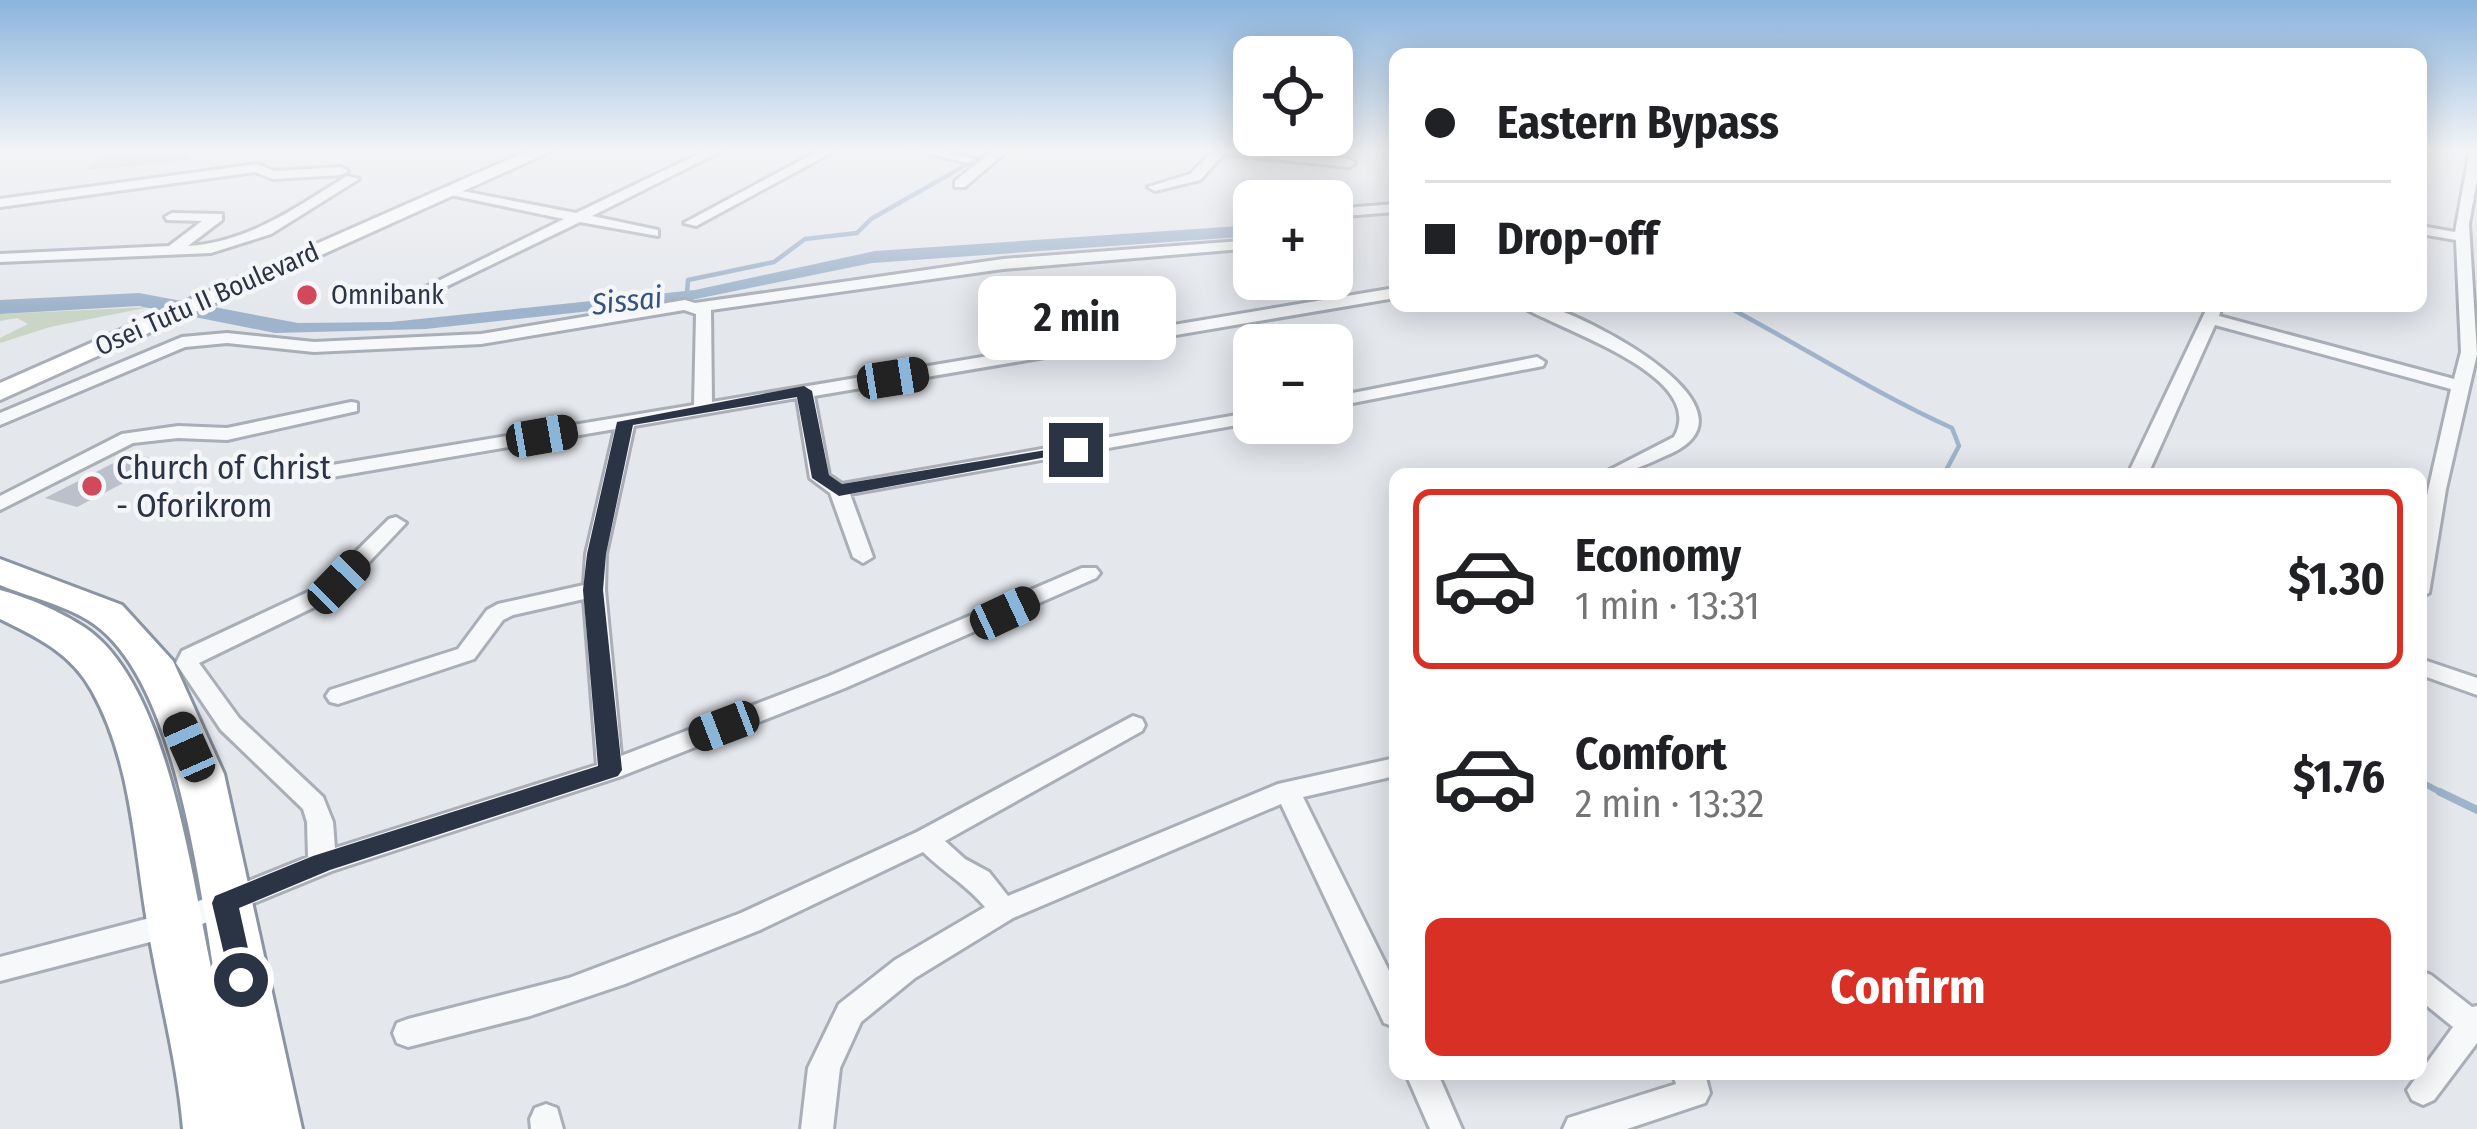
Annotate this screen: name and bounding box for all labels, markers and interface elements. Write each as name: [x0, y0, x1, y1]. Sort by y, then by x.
map controls: [1233, 36, 1353, 444]
button: locate: [1233, 36, 1353, 156]
text: Eastern Bypass: [1497, 96, 1779, 150]
button: +: [1233, 180, 1353, 300]
text: Drop-off: [1497, 212, 1658, 266]
street label: Osei Tutu II Boulevard: [90, 235, 324, 363]
callout: 2 min: [977, 276, 1175, 360]
place label: Omnibank: [331, 279, 444, 311]
water label: Sissai: [589, 279, 664, 323]
marker: Omnibank: [294, 282, 320, 308]
text: 2 min: [1034, 295, 1120, 341]
button: −: [1233, 324, 1353, 444]
car: [855, 355, 931, 401]
car: [503, 412, 581, 460]
route end: [1049, 423, 1103, 477]
place label: Church of Christ - Oforikrom: [116, 448, 331, 526]
marker: Church of Christ - Oforikrom: [79, 473, 105, 499]
icon: car: [1431, 525, 1539, 633]
text: Economy: [1575, 529, 1741, 583]
car: [301, 544, 377, 620]
text: $1.30: [2288, 552, 2385, 606]
car: [965, 581, 1045, 645]
text: 1 min · 13:31: [1575, 583, 1760, 629]
car: [684, 696, 764, 756]
car: [158, 707, 220, 787]
icon: car: [1431, 723, 1539, 831]
text: Comfort: [1575, 727, 1727, 781]
text: $1.76: [2293, 750, 2385, 804]
text: 2 min · 13:32: [1575, 781, 1764, 827]
button: Confirm: [1425, 918, 2391, 1056]
route start: [214, 953, 268, 1007]

